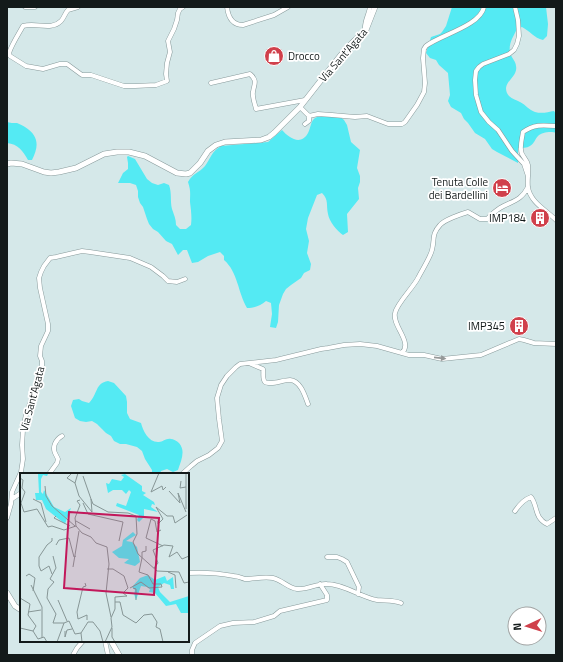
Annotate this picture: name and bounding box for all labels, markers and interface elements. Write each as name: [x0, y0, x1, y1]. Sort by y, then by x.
street label: Via Sant'Agata: [315, 24, 371, 85]
shop icon: Drocco: [263, 45, 285, 67]
place label: Drocco: [288, 48, 320, 64]
place label: Tenuta Colle dei Bardellini: [429, 174, 488, 203]
hotel icon: Tenuta Colle dei Bardellini: [491, 177, 513, 199]
building icon: IMP184: [529, 207, 551, 229]
place label: IMP184: [489, 210, 526, 226]
building icon: IMP345: [508, 315, 530, 337]
place label: IMP345: [468, 318, 505, 334]
one-way arrow: [434, 354, 446, 361]
street label: Via Sant'Agata: [16, 364, 48, 433]
inset map: [20, 473, 189, 642]
north arrow: [507, 606, 547, 646]
text: N: [509, 622, 525, 631]

